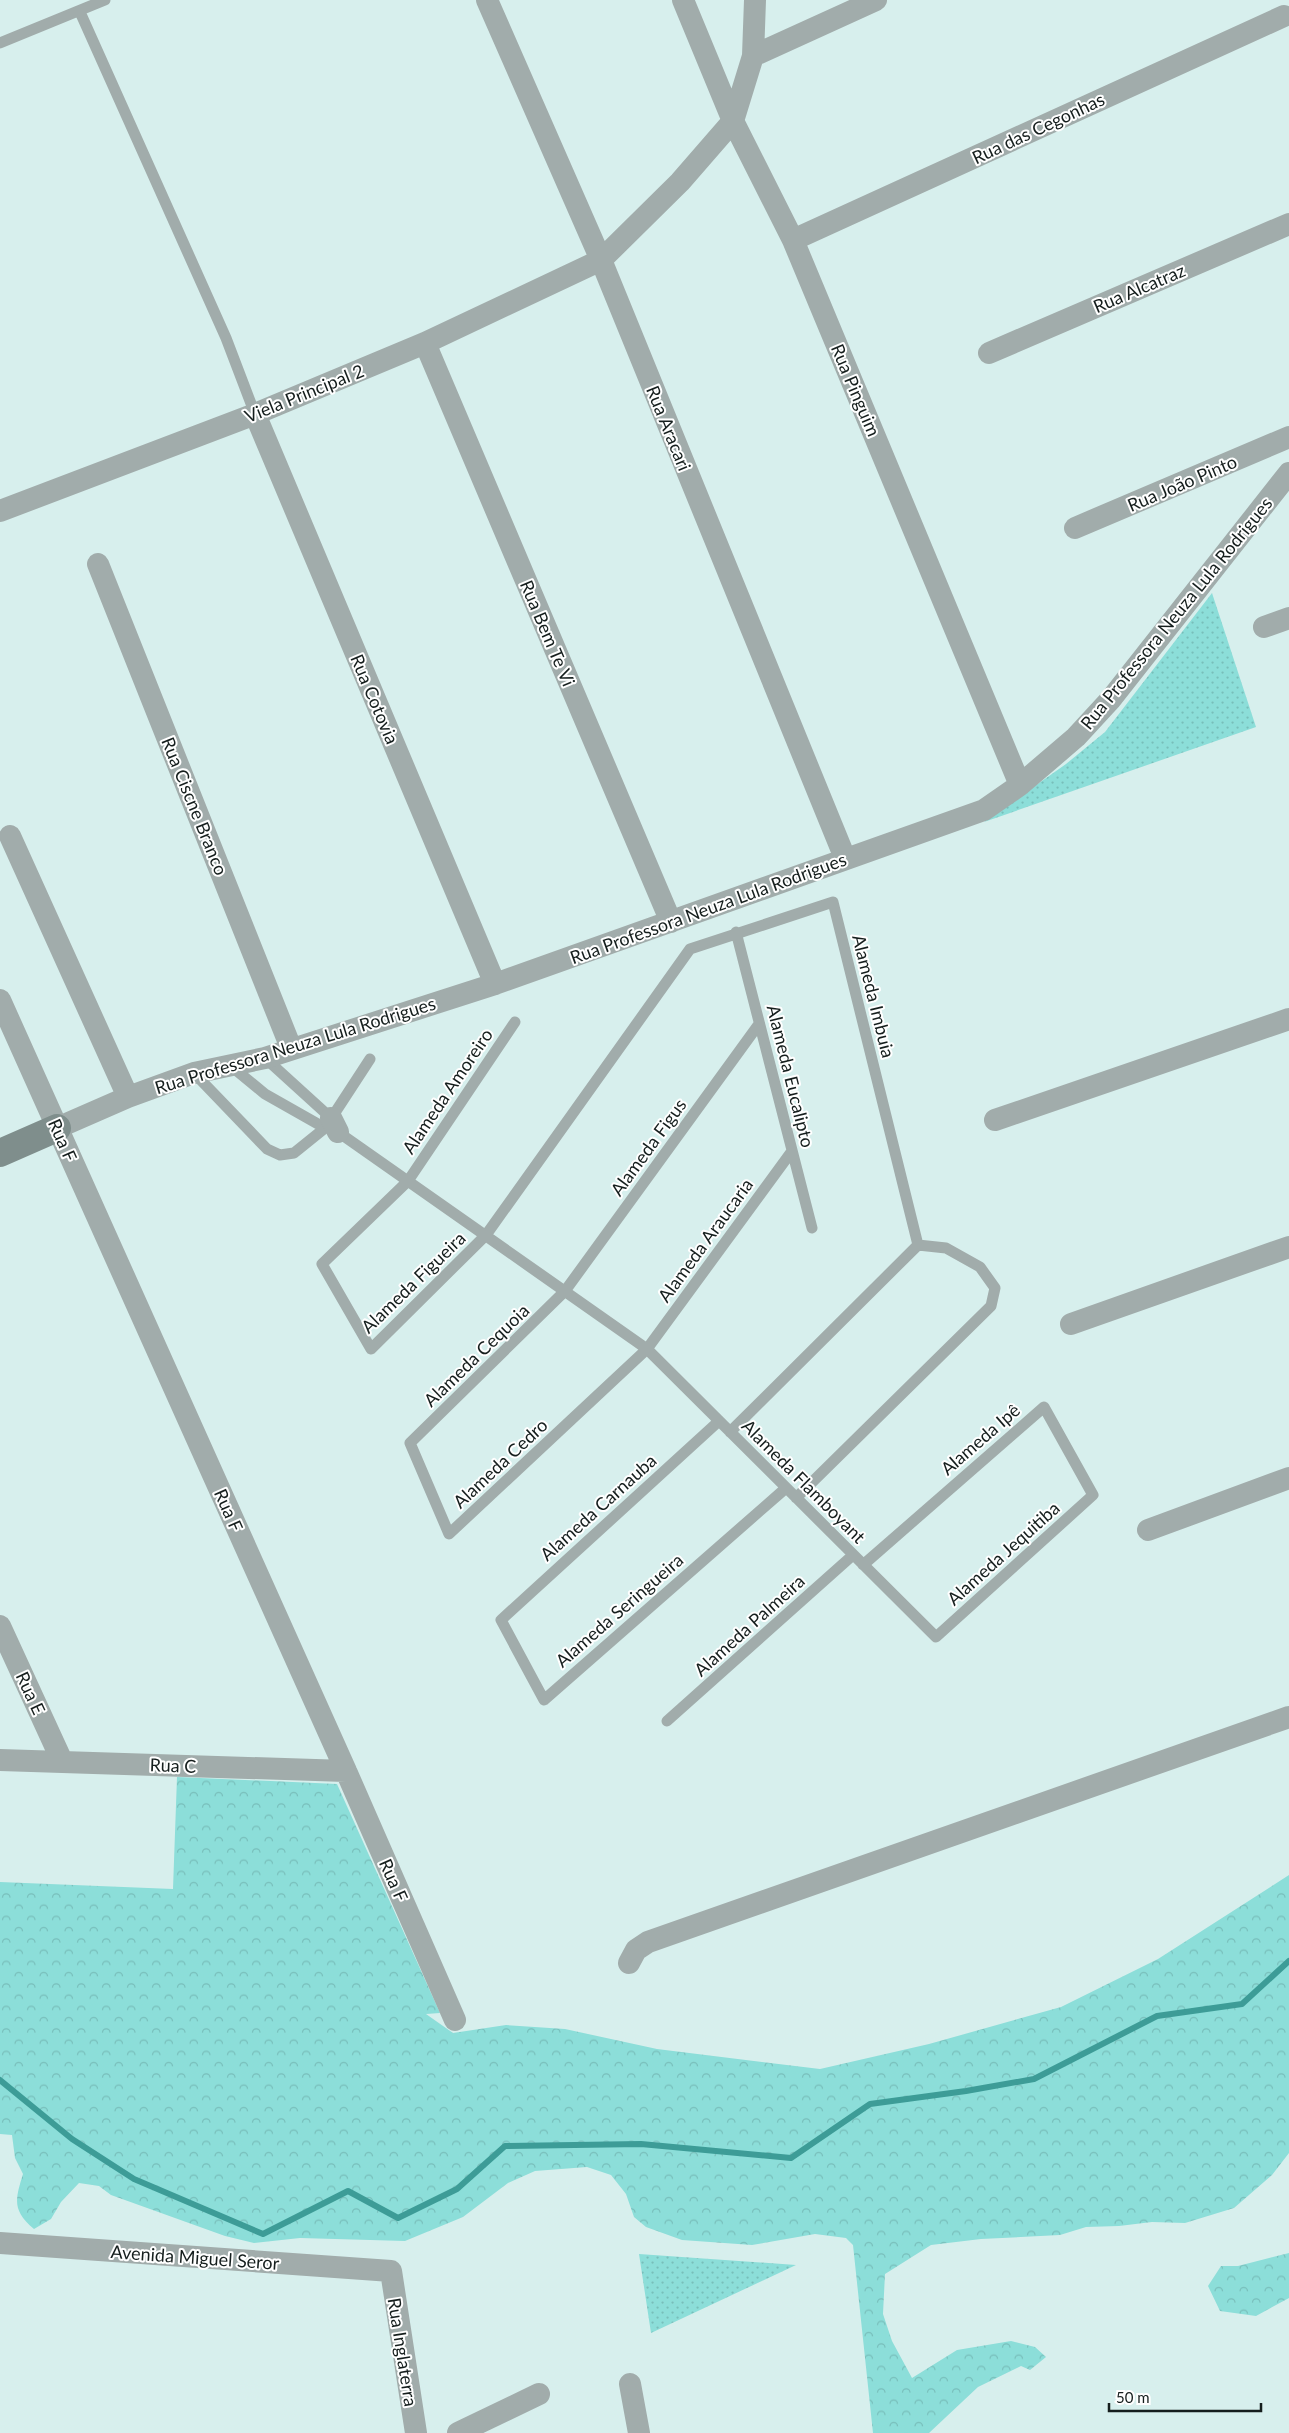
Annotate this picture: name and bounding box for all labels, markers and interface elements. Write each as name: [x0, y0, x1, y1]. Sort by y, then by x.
street label: Rua das Cegonhas: [968, 88, 1108, 168]
street label: Rua Alcatraz: [1090, 259, 1188, 317]
street label: Rua Pinguim: [827, 341, 885, 439]
street label: Viela Principal 2: [241, 359, 367, 427]
street label: Rua Aracari: [642, 382, 696, 474]
street label: Rua João Pinto: [1124, 450, 1240, 516]
street label: Rua Professora Neuza Lula Rodrigues: [1075, 492, 1277, 734]
street label: Rua Bem Te Vi: [516, 577, 580, 689]
street label: Rua Cotovia: [346, 651, 404, 747]
street label: Rua Ciscne Branco: [157, 734, 233, 878]
street label: Rua Professora Neuza Lula Rodrigues: [567, 848, 849, 968]
street label: Alameda Imbuia: [848, 932, 900, 1060]
street label: Rua Professora Neuza Lula Rodrigues: [152, 992, 438, 1098]
street label: Alameda Eucalipto: [763, 1002, 819, 1150]
street label: Alameda Amoreiro: [397, 1024, 497, 1158]
street label: Alameda Figus: [605, 1094, 691, 1200]
street label: Rua F: [44, 1115, 82, 1165]
street label: Alameda Araucaria: [653, 1174, 757, 1306]
street label: Alameda Figueira: [356, 1227, 470, 1337]
street label: Alameda Cequoia: [419, 1299, 533, 1411]
street label: Alameda Ipê: [936, 1399, 1024, 1479]
street label: Alameda Cedro: [448, 1414, 552, 1512]
street label: Alameda Flamboyant: [738, 1415, 871, 1548]
street label: Alameda Carnauba: [535, 1449, 661, 1565]
street label: Rua F: [210, 1485, 248, 1535]
street label: Alameda Jequitiba: [942, 1497, 1064, 1609]
street label: Alameda Seringueira: [551, 1549, 687, 1671]
street label: Alameda Palmeira: [689, 1570, 809, 1680]
street label: Rua E: [12, 1668, 50, 1718]
street label: Rua C: [149, 1753, 197, 1777]
street label: Rua F: [375, 1855, 413, 1905]
street label: Avenida Miguel Seror: [110, 2240, 280, 2274]
street label: Rua Inglaterra: [384, 2296, 422, 2408]
scale bar: [1109, 2380, 1262, 2412]
text: 50 m: [1116, 2388, 1150, 2406]

